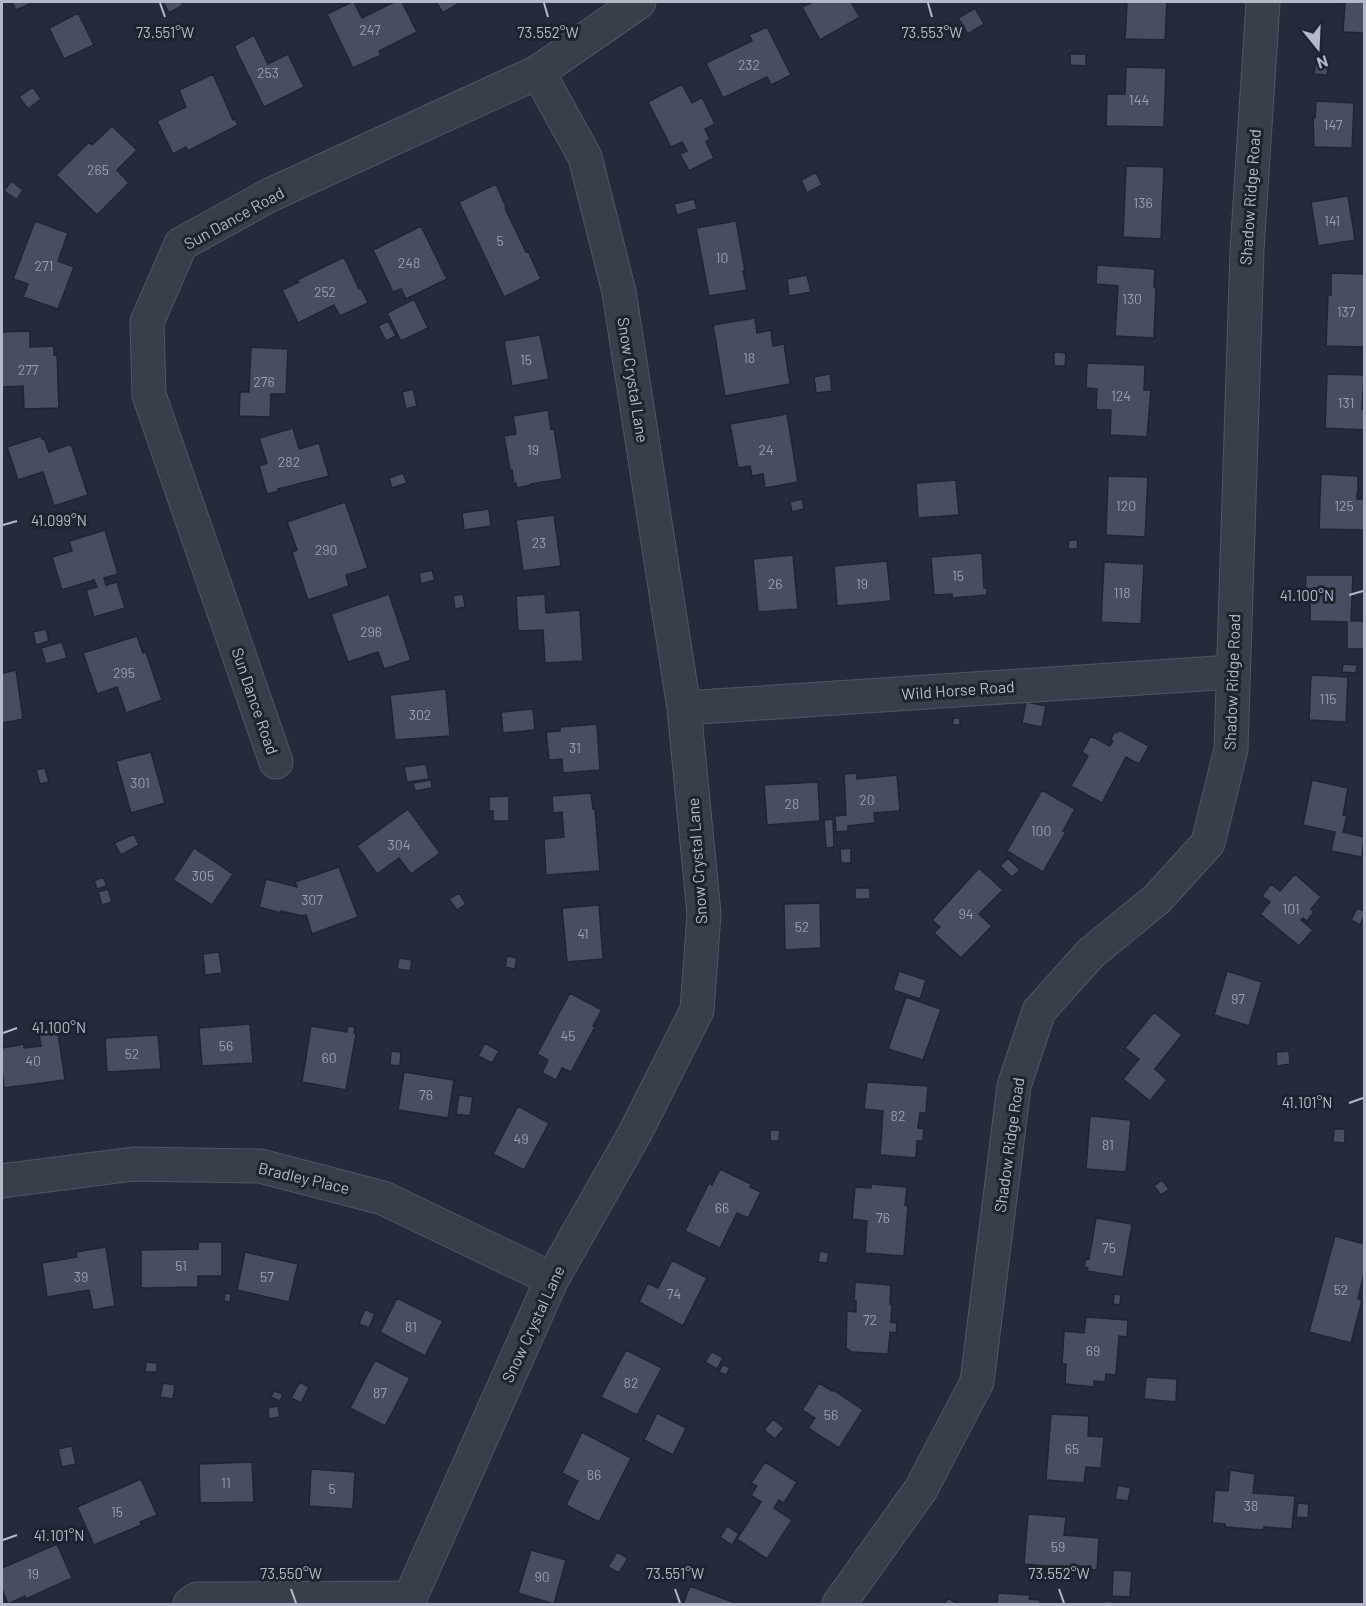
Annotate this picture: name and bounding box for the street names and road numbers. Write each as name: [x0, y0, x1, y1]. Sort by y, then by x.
street label: Shadow Ridge Road: [1235, 128, 1264, 266]
street label: Sun Dance Road: [180, 182, 287, 253]
street label: Snow Crystal Lane: [614, 316, 653, 444]
street label: Shadow Ridge Road: [1220, 614, 1243, 750]
street label: Sun Dance Road: [228, 645, 283, 757]
street label: Wild Horse Road: [901, 676, 1015, 703]
street label: Snow Crystal Lane: [683, 797, 710, 925]
street label: Shadow Ridge Road: [990, 1076, 1027, 1214]
street label: Bradley Place: [256, 1158, 352, 1197]
street label: Snow Crystal Lane: [497, 1262, 568, 1385]

